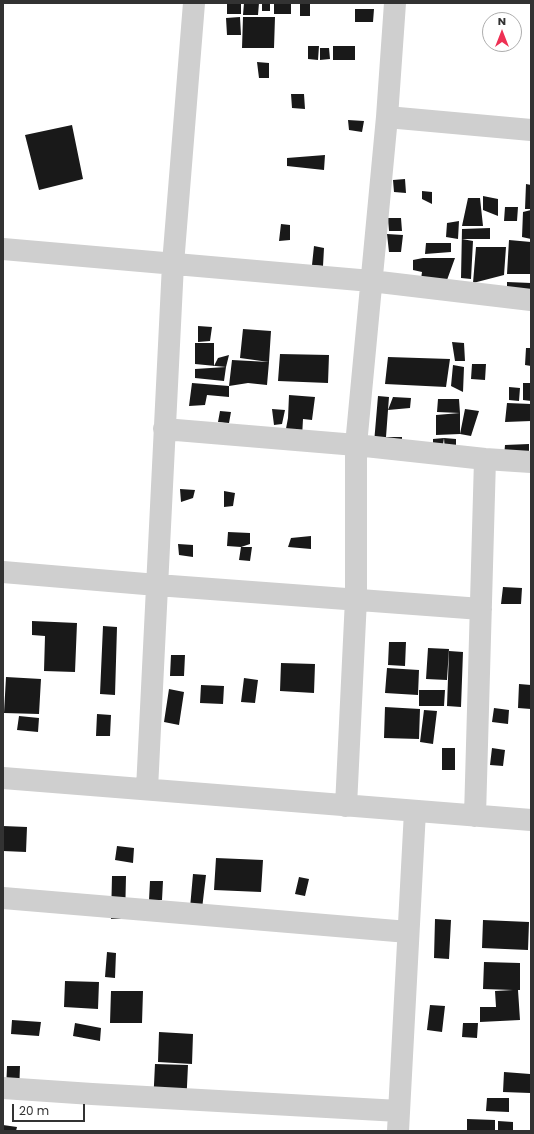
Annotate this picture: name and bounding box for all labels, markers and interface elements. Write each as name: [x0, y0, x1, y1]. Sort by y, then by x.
north arrow: [482, 12, 522, 52]
text: N: [498, 13, 506, 29]
scale bar: [14, 1096, 87, 1122]
text: 20 m: [19, 1102, 49, 1119]

